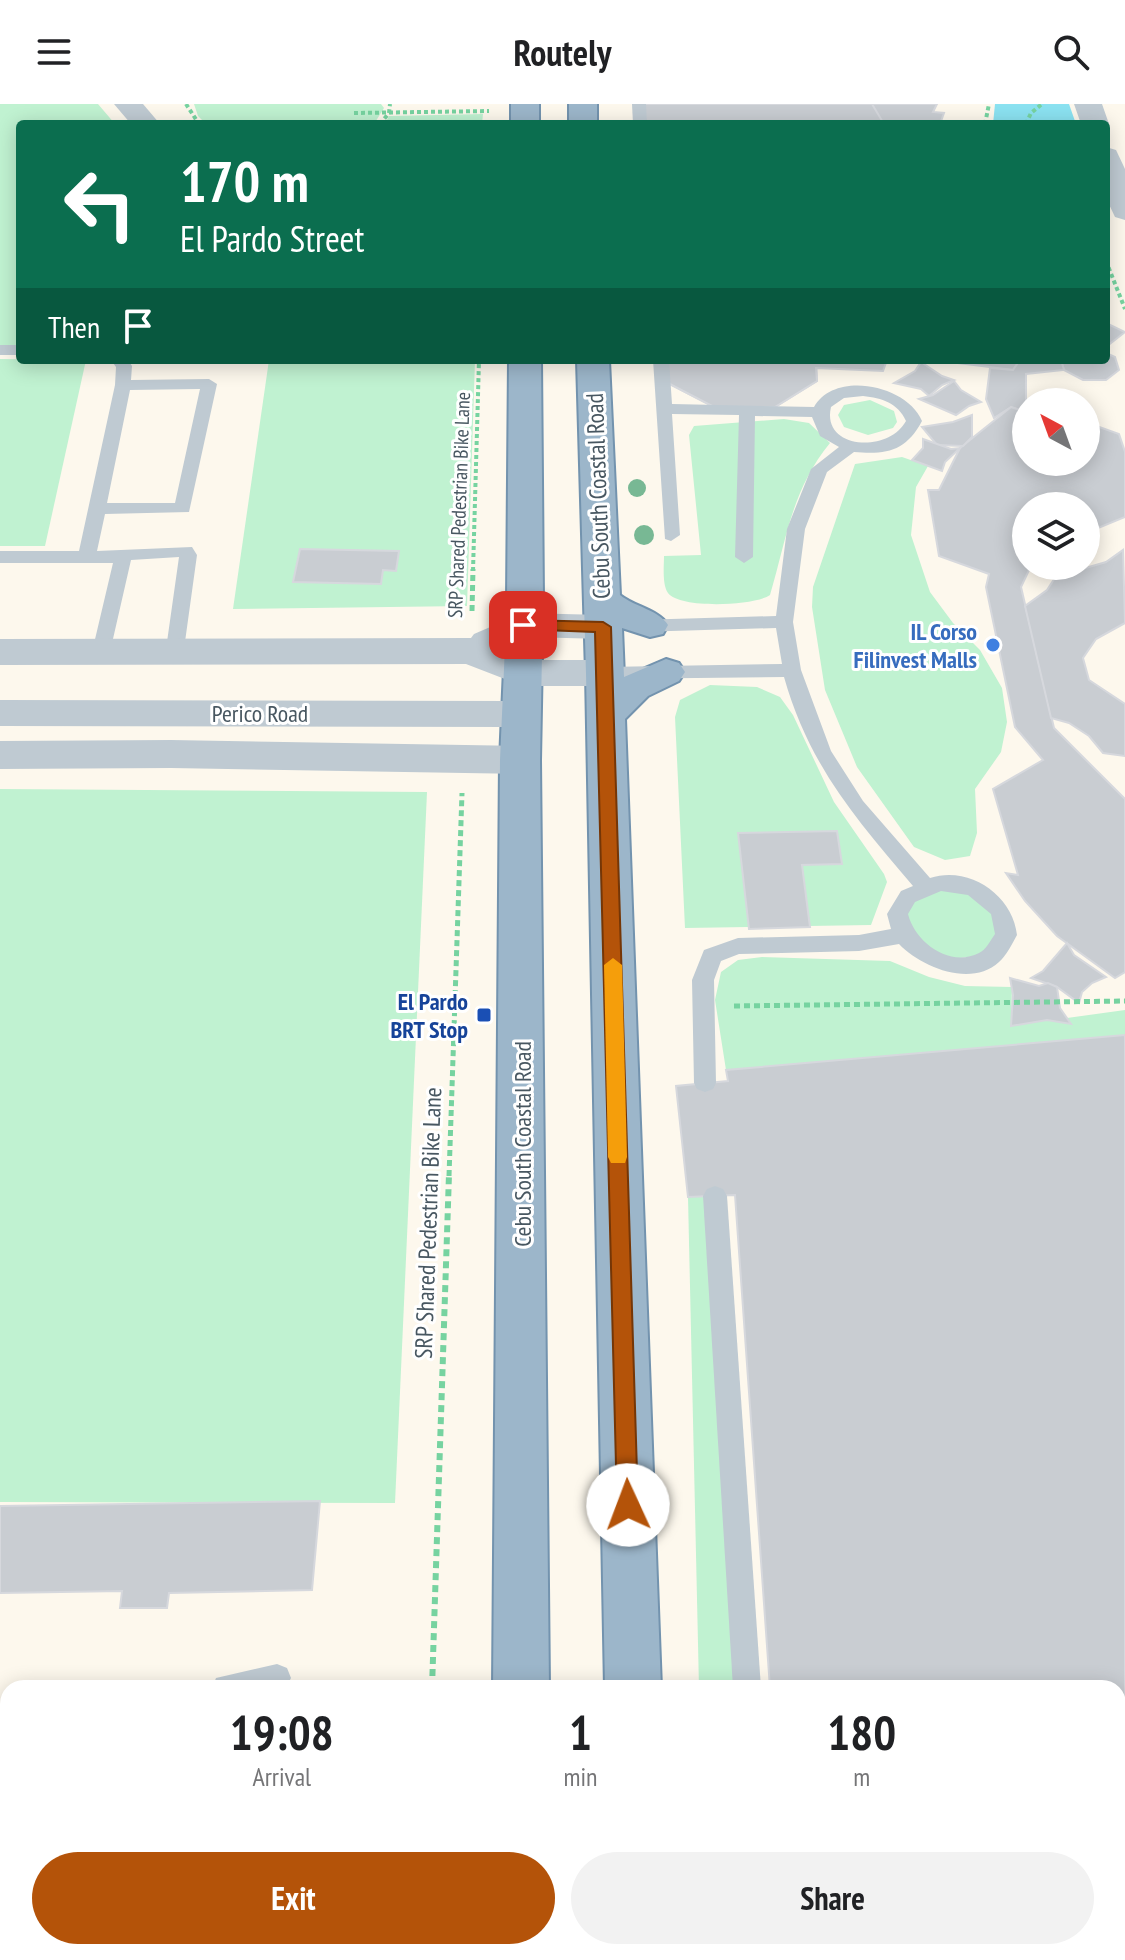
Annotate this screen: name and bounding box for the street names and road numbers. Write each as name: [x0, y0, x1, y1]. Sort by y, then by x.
street label: SRP Shared Pedestrian Bike Lane: [442, 391, 476, 619]
street label: Cebu South Coastal Road: [579, 393, 617, 599]
street label: Perico Road: [212, 698, 308, 729]
street label: Cebu South Coastal Road: [507, 1041, 538, 1247]
street label: SRP Shared Pedestrian Bike Lane: [408, 1087, 448, 1359]

